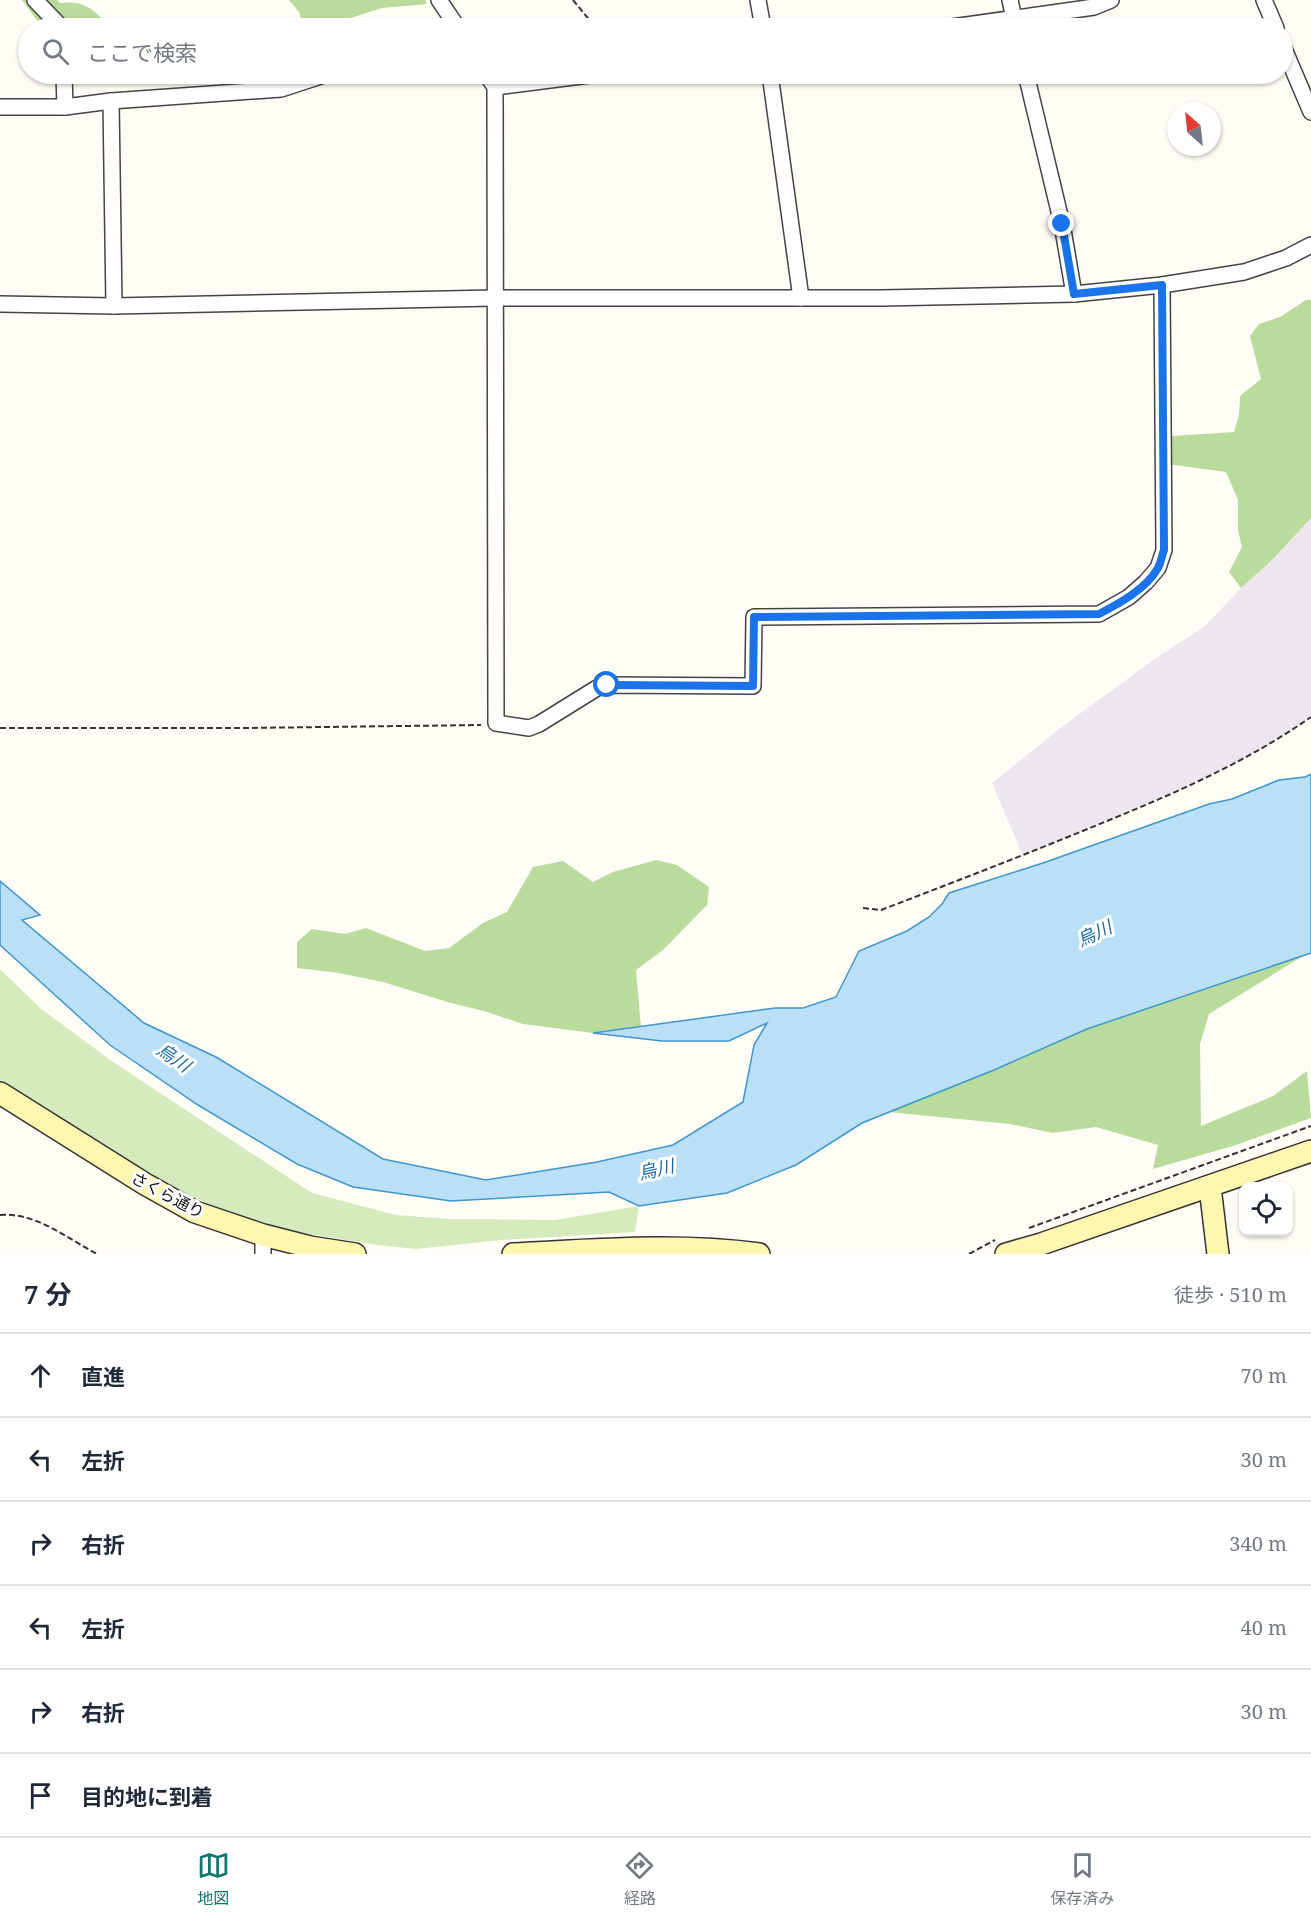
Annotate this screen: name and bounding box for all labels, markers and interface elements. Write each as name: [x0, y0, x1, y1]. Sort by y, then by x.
search box: [18, 18, 1293, 84]
icon: search: [39, 35, 72, 68]
text: ここで検索: [87, 37, 197, 67]
north arrow: [1167, 102, 1221, 156]
route end: [1048, 210, 1074, 236]
route start: [593, 671, 619, 697]
water label: 烏川: [1073, 914, 1117, 951]
water label: 烏川: [152, 1037, 197, 1078]
water label: 烏川: [636, 1153, 678, 1185]
street label: さくら通り: [128, 1167, 208, 1223]
map controls: [1239, 1182, 1293, 1236]
button: locate: [1239, 1182, 1293, 1236]
text: 7 分: [24, 1276, 71, 1312]
text: 徒歩 · 510 m: [1174, 1281, 1287, 1308]
icon: ahead: [24, 1359, 57, 1392]
text: 直進: [81, 1361, 125, 1391]
text: 70 m: [1241, 1362, 1287, 1389]
icon: left: [24, 1443, 57, 1476]
text: 左折: [81, 1445, 125, 1475]
text: 30 m: [1241, 1446, 1287, 1473]
icon: right: [24, 1527, 57, 1560]
text: 右折: [81, 1529, 125, 1559]
text: 340 m: [1229, 1530, 1287, 1557]
icon: left: [24, 1611, 57, 1644]
text: 左折: [81, 1613, 125, 1643]
text: 40 m: [1241, 1614, 1287, 1641]
icon: right: [24, 1695, 57, 1728]
text: 右折: [81, 1697, 125, 1727]
text: 30 m: [1241, 1698, 1287, 1725]
icon: arrive: [24, 1779, 57, 1812]
text: 目的地に到着: [81, 1781, 213, 1811]
tab: 地図: [197, 1849, 230, 1909]
tab: 経路: [623, 1849, 656, 1909]
tab: 保存済み: [1050, 1849, 1114, 1909]

